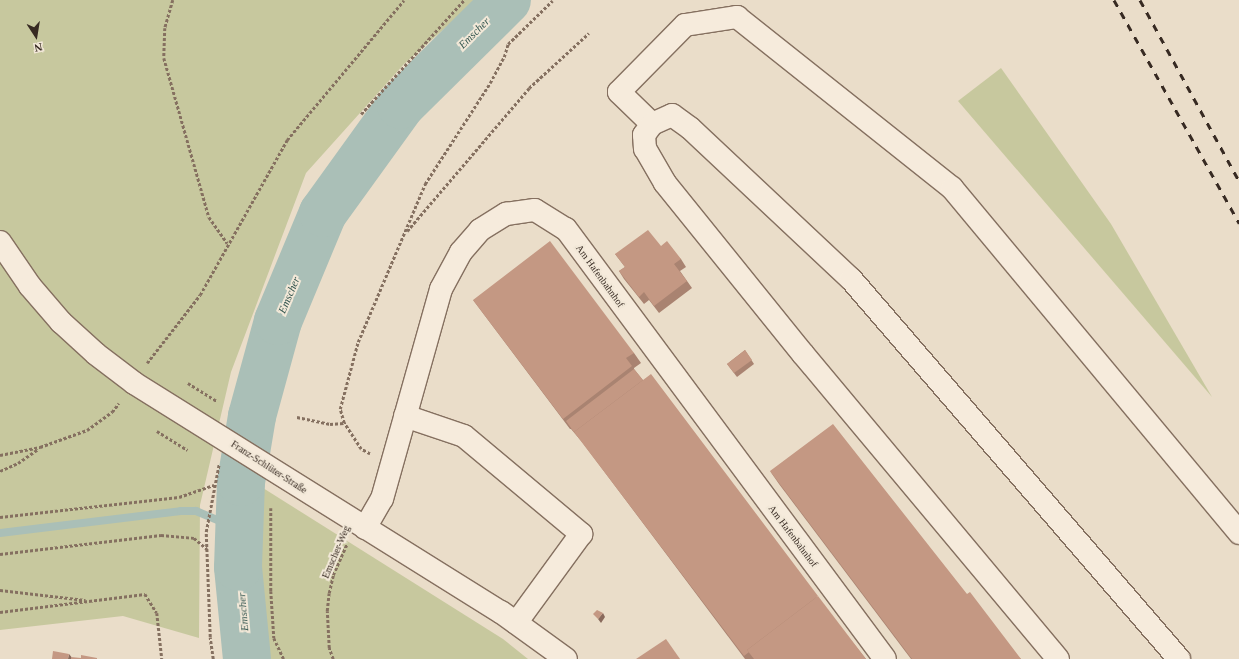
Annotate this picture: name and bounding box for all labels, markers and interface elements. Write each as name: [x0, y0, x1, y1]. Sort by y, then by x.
water label: Emscher: [456, 15, 492, 51]
north arrow: [16, 16, 56, 56]
text: N: [33, 41, 44, 54]
street label: Am Hafenbahnhof: [573, 242, 627, 310]
water label: Emscher: [275, 275, 303, 315]
street label: Franz-Schlüter-Straße: [229, 438, 309, 496]
street label: Am Hafenbahnhof: [766, 503, 820, 569]
street label: Emscher-Weg: [319, 524, 353, 580]
water label: Emscher: [235, 592, 251, 632]

